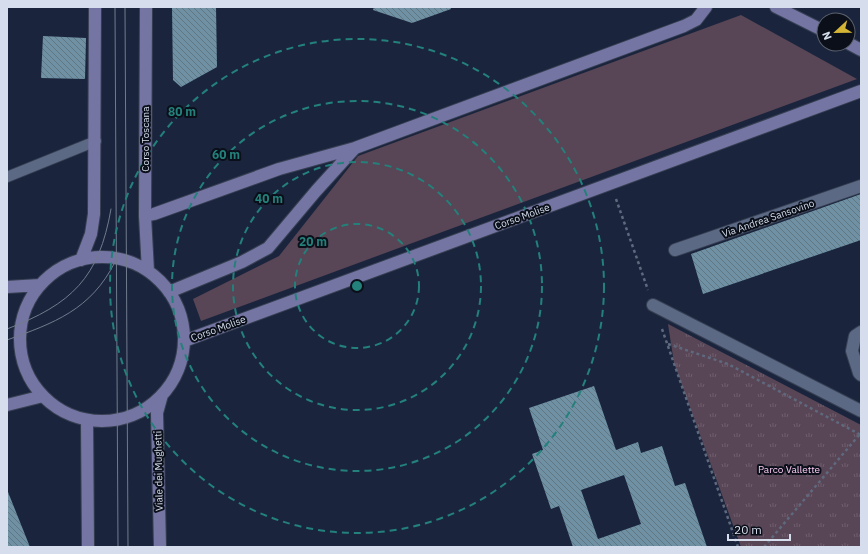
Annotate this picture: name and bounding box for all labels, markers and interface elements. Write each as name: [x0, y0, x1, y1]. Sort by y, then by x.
north arrow: [816, 12, 856, 52]
text: N: [819, 29, 835, 42]
text: 80 m: [168, 104, 196, 119]
street label: Corso Toscana: [139, 106, 152, 172]
text: 60 m: [212, 147, 240, 162]
text: 40 m: [255, 191, 283, 206]
street label: Via Andrea Sansovino: [720, 196, 816, 240]
street label: Corso Molise: [493, 200, 552, 232]
text: 20 m: [299, 234, 327, 249]
centre of rings: [350, 279, 364, 293]
street label: Corso Molise: [189, 312, 248, 344]
street label: Viale dei Mughetti: [151, 431, 166, 511]
park label: Parco Vallette: [758, 463, 821, 476]
scale bar: [728, 516, 790, 542]
text: 20 m: [734, 522, 762, 537]

